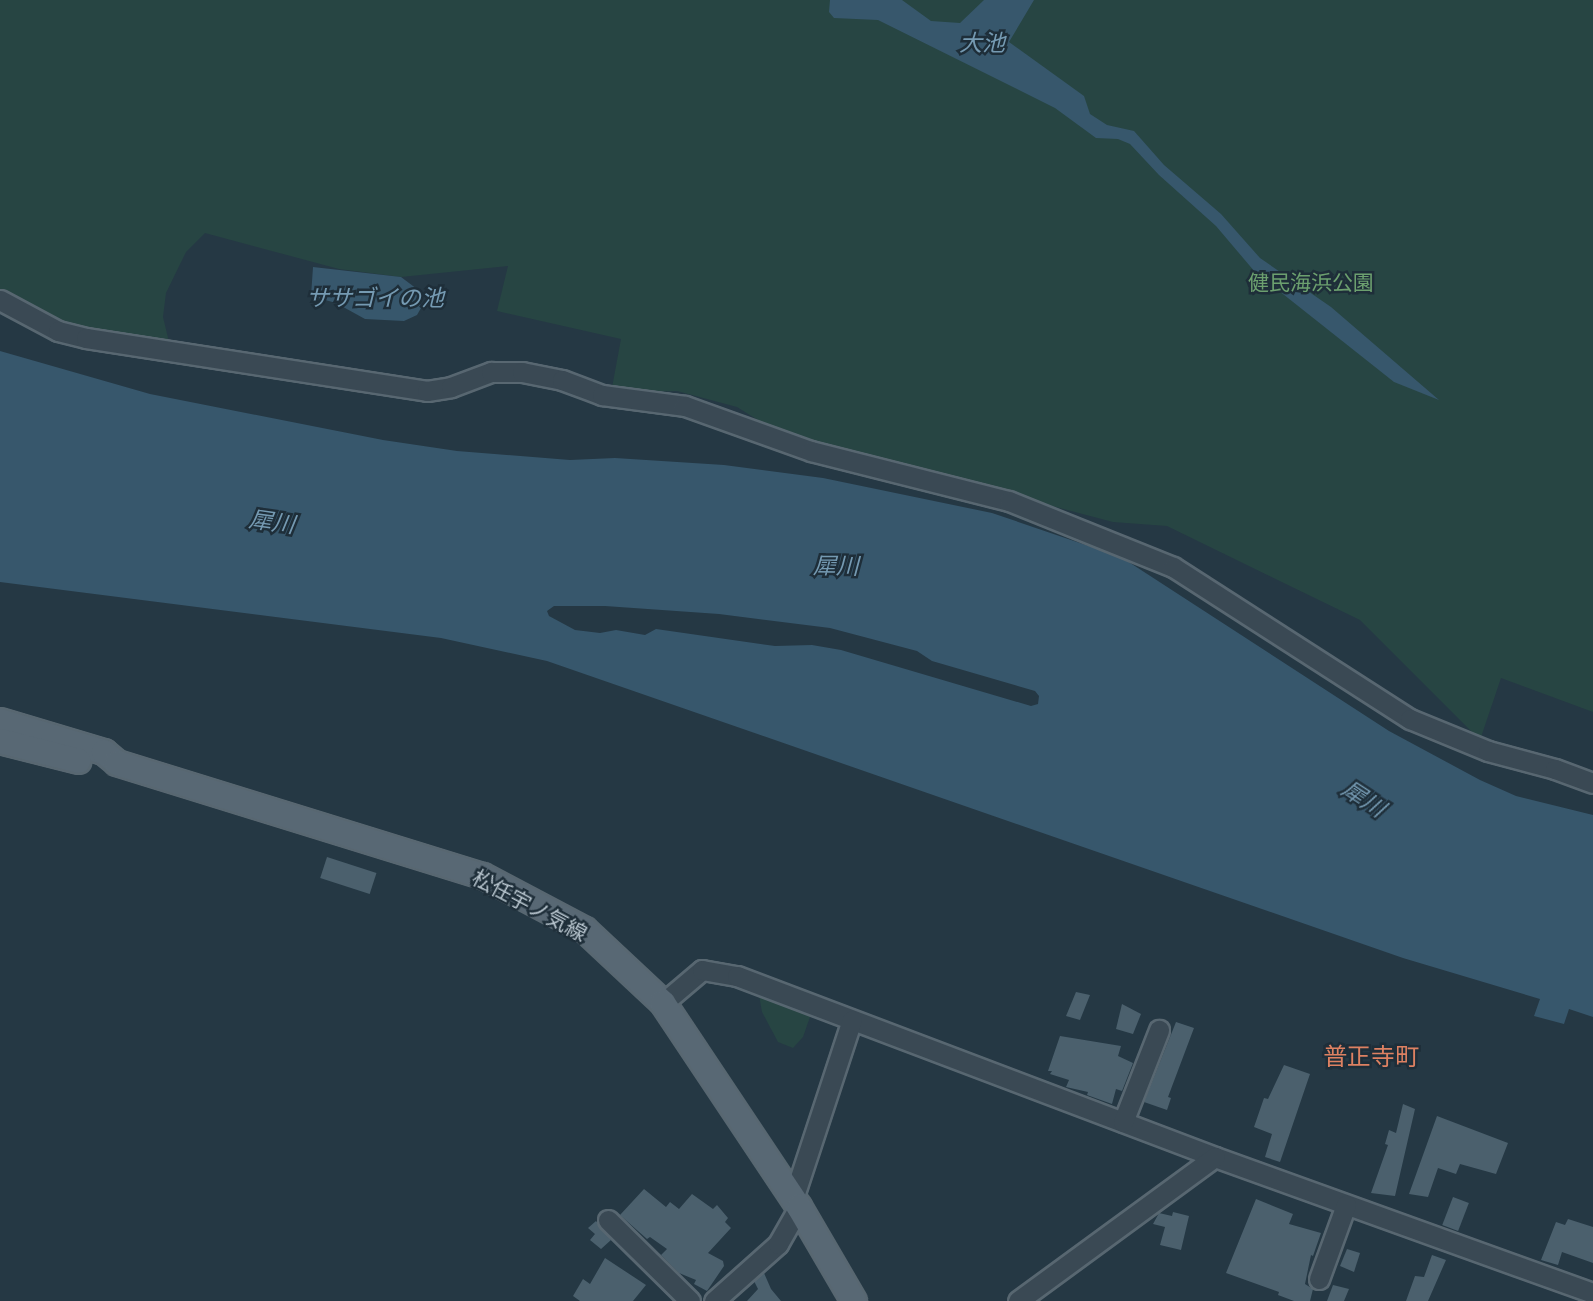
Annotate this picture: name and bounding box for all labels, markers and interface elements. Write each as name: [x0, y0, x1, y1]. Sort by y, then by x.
water label: 大池: [959, 28, 1005, 56]
park label: 健民海浜公園: [1248, 269, 1374, 295]
water label: ササゴイの池: [306, 283, 444, 311]
water label: 犀川: [247, 504, 297, 538]
water label: 犀川: [813, 551, 859, 579]
water label: 犀川: [1337, 774, 1391, 822]
street label: 松任宇ノ気線: [468, 864, 592, 946]
district label: 普正寺町: [1323, 1042, 1419, 1070]

